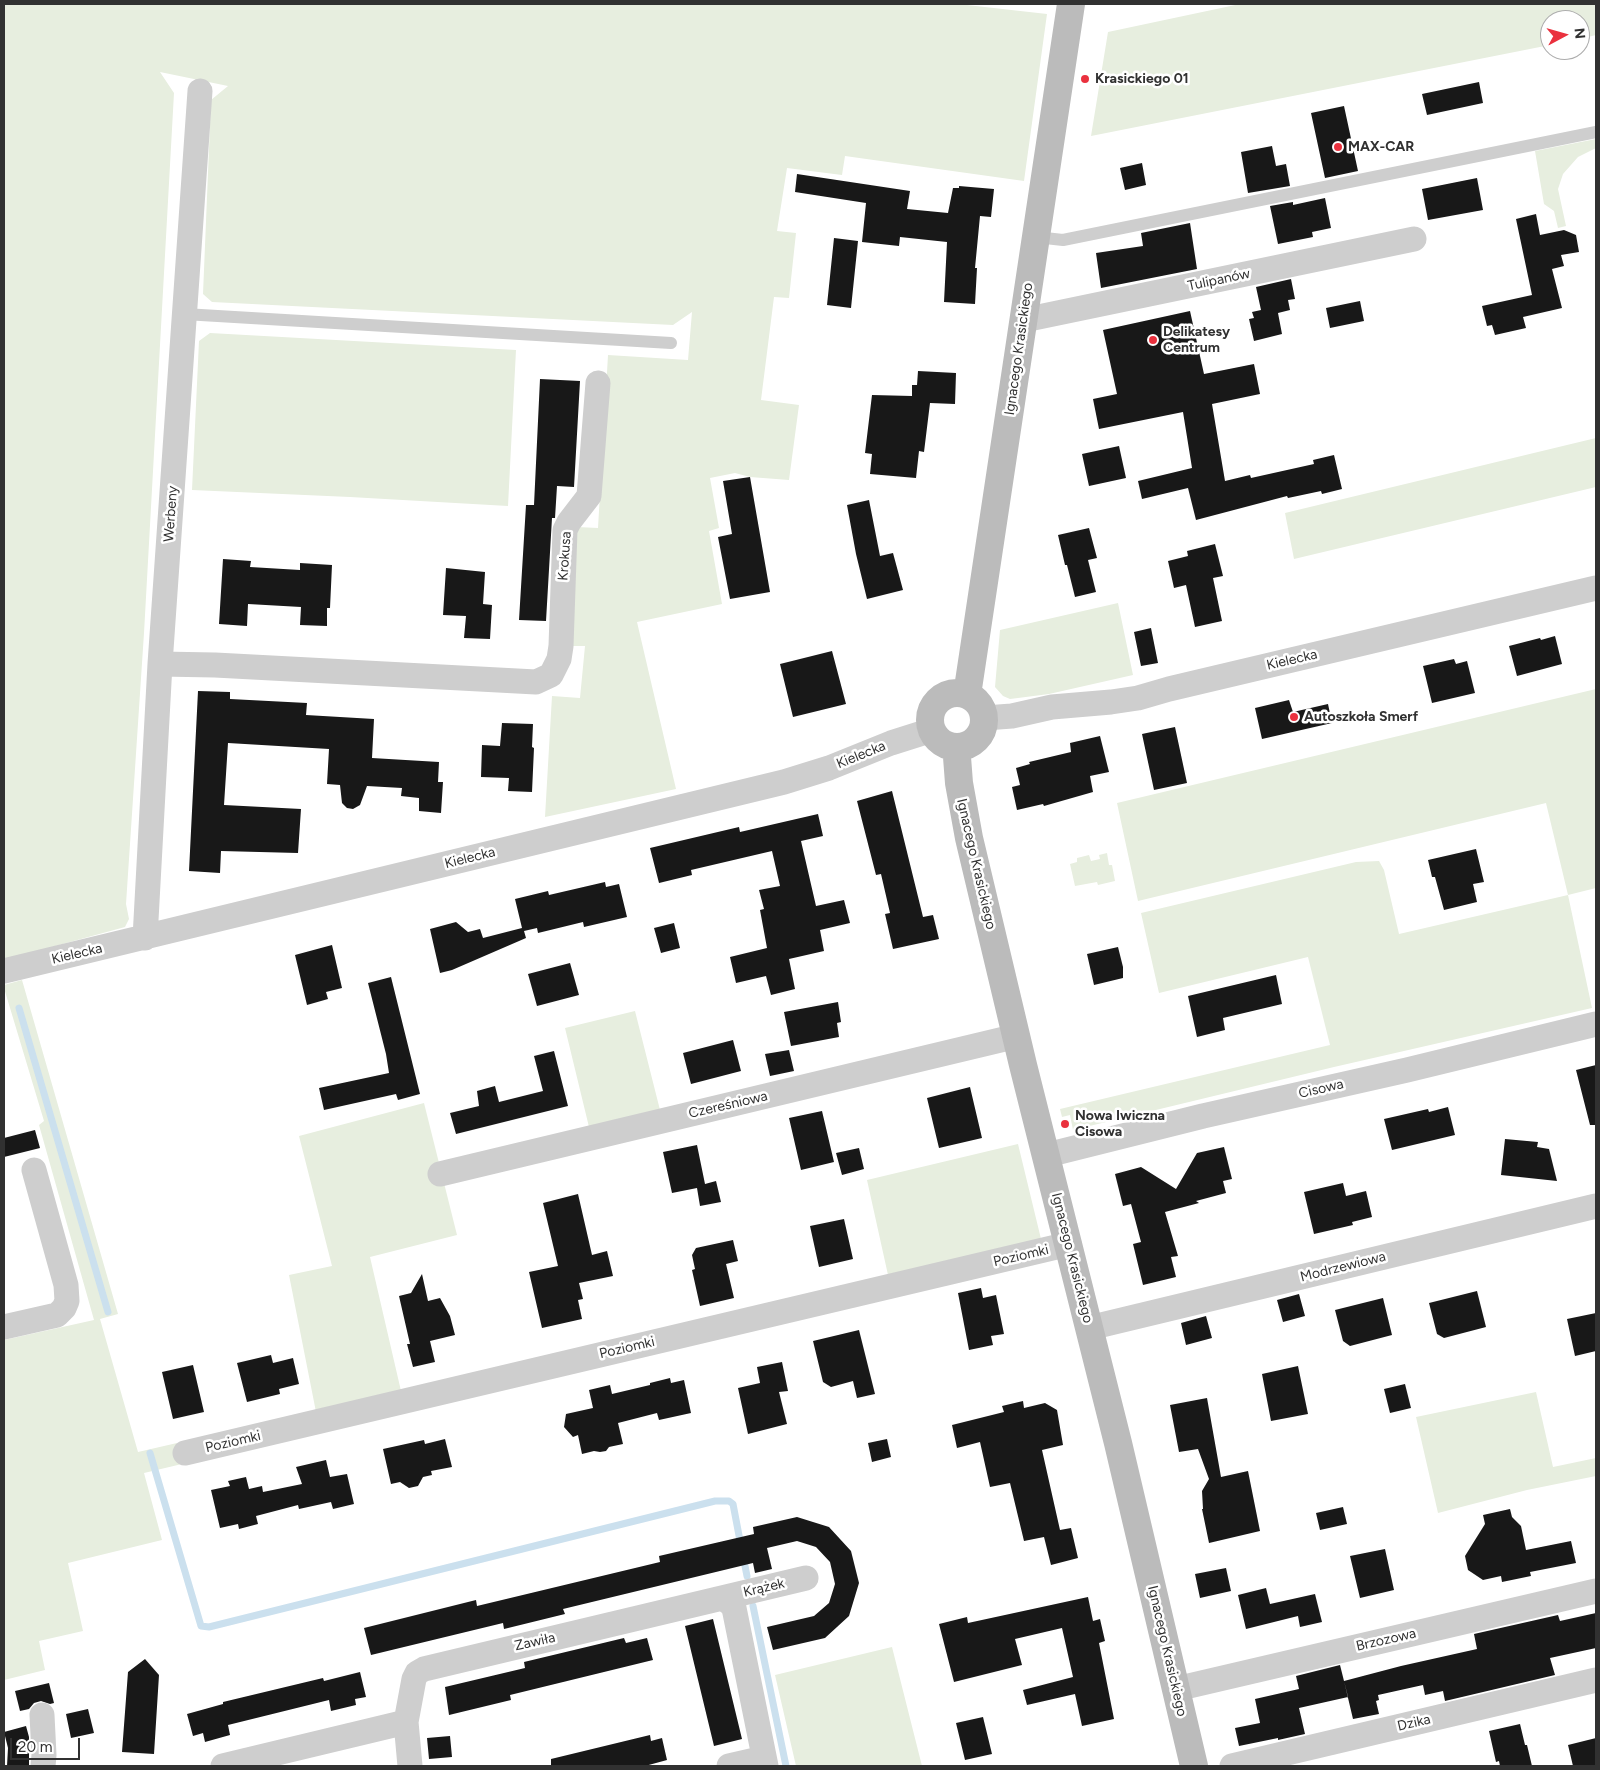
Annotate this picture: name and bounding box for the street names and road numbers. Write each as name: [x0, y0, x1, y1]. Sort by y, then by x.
street label: Tulipanów: [1186, 265, 1252, 295]
street label: Ignacego Krasickiego: [1001, 282, 1037, 416]
street label: Werbeny: [161, 485, 181, 543]
street label: Krokusa: [555, 531, 575, 581]
street label: Kielecka: [1265, 646, 1319, 674]
street label: Kielecka: [834, 738, 888, 772]
street label: Ignacego Krasickiego: [953, 797, 999, 931]
street label: Kielecka: [443, 844, 497, 872]
street label: Kielecka: [50, 940, 104, 968]
street label: Cisowa: [1297, 1076, 1345, 1102]
street label: Czereśniowa: [687, 1088, 769, 1122]
street label: Ignacego Krasickiego: [1048, 1191, 1096, 1325]
street label: Poziomki: [992, 1241, 1050, 1271]
street label: Modrzewiowa: [1299, 1248, 1387, 1286]
street label: Poziomki: [598, 1333, 656, 1363]
street label: Poziomki: [204, 1427, 262, 1457]
street label: Krążek: [742, 1575, 786, 1601]
street label: Ignacego Krasickiego: [1144, 1584, 1190, 1718]
street label: Brzozowa: [1354, 1625, 1418, 1655]
street label: Zawiła: [513, 1629, 557, 1655]
street label: Dzika: [1396, 1711, 1432, 1735]

